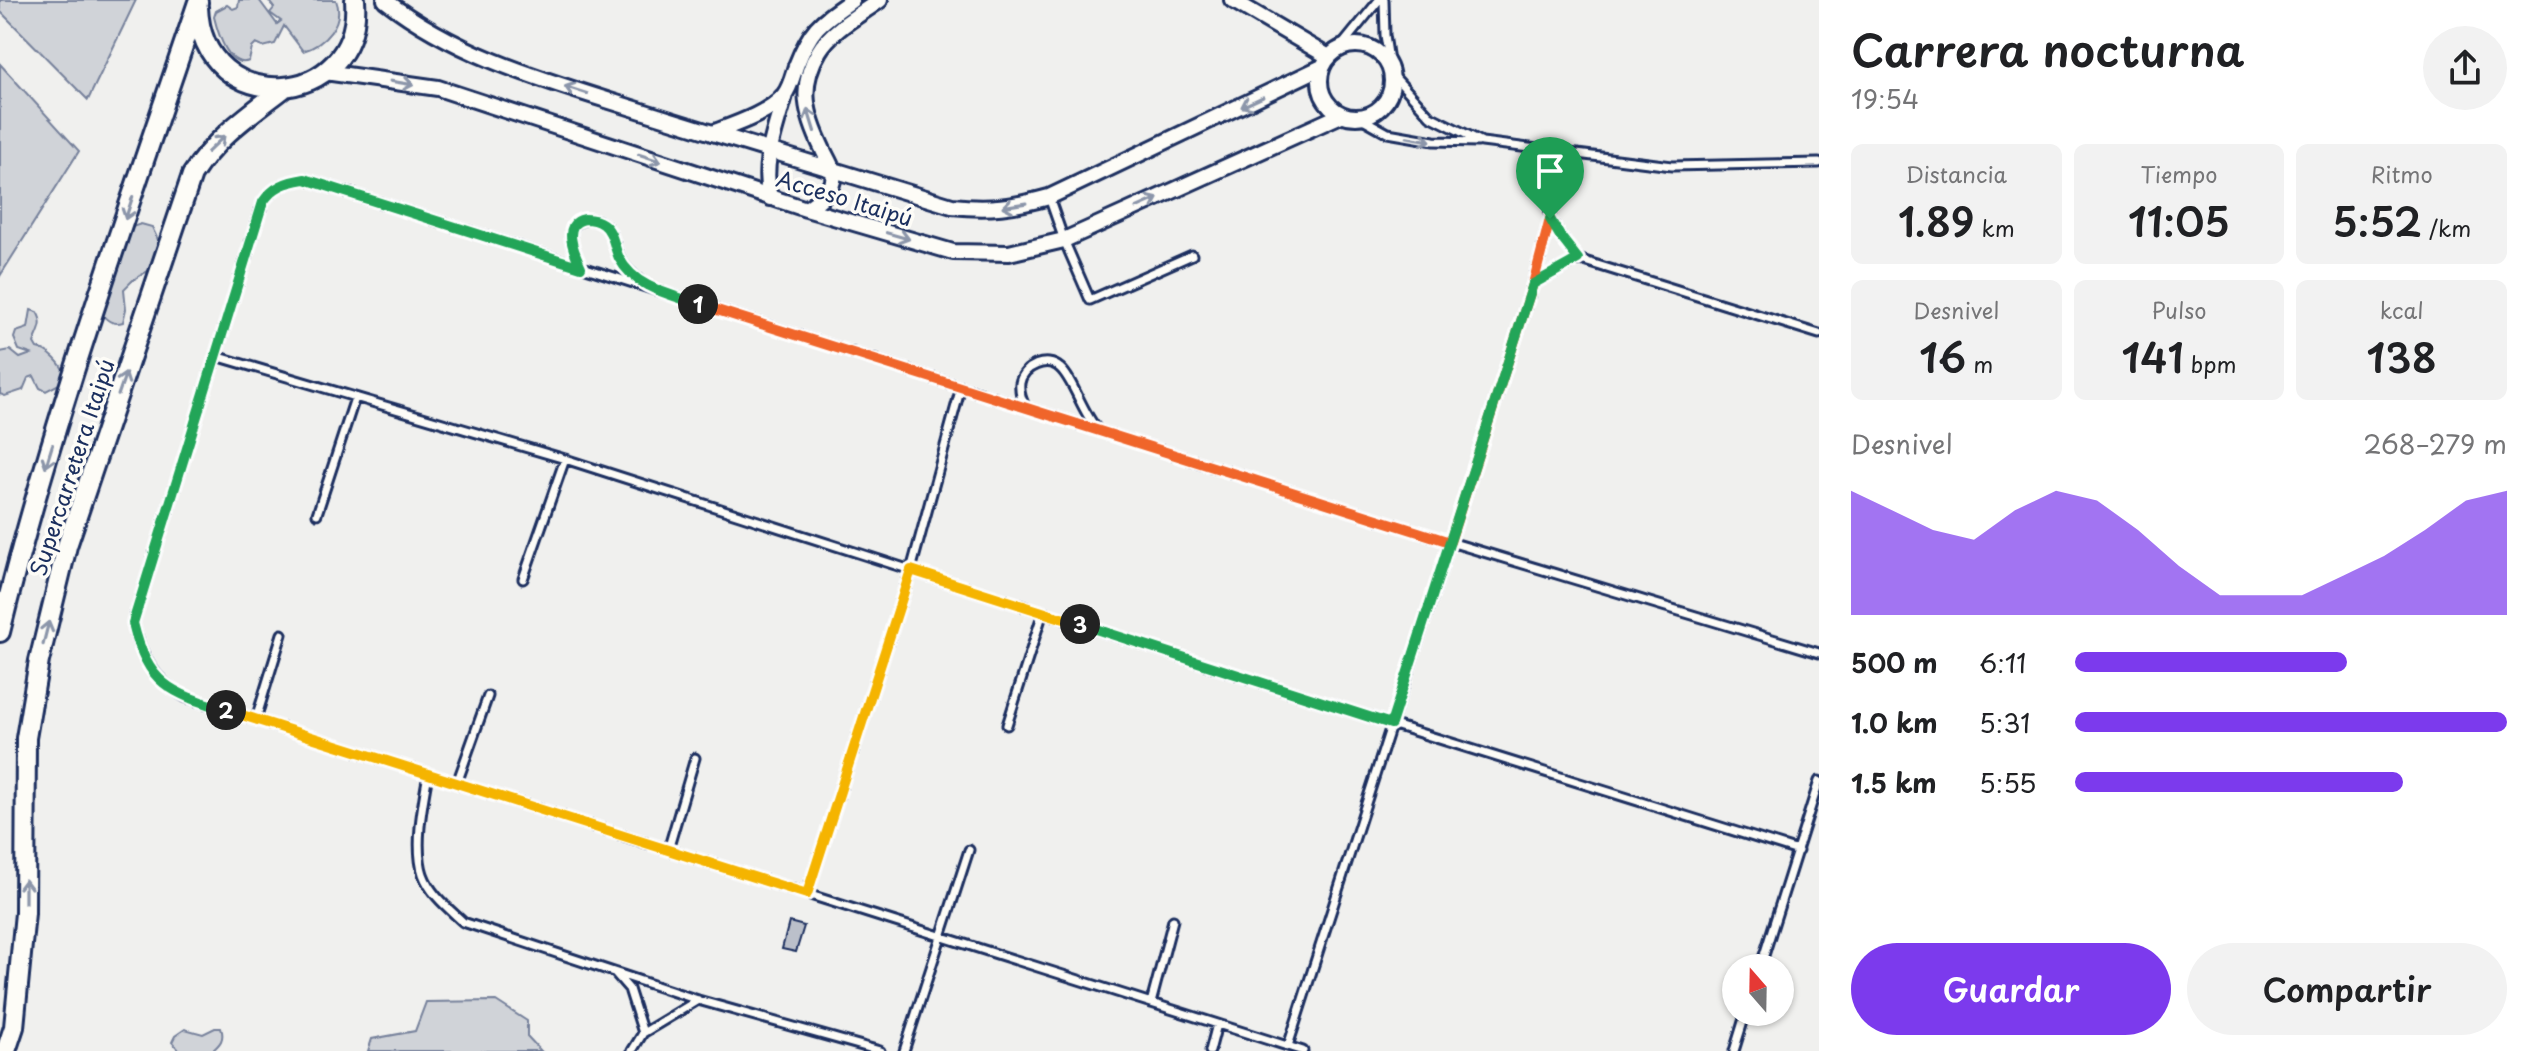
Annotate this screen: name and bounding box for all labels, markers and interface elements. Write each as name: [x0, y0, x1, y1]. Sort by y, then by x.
text: Carrera nocturna: [1851, 16, 2244, 82]
button: share: [2423, 26, 2507, 110]
one-way arrow: [389, 76, 414, 91]
text: 19:54: [1851, 79, 1919, 118]
one-way arrow: [564, 81, 589, 96]
one-way arrow: [1241, 95, 1265, 110]
one-way arrow: [803, 108, 818, 134]
one-way arrow: [1406, 132, 1432, 147]
one-way arrow: [206, 135, 225, 154]
pin: [1516, 137, 1584, 219]
icon: arrive: [1528, 149, 1572, 193]
one-way arrow: [638, 152, 663, 167]
text: Distancia: [1906, 157, 2007, 190]
text: Tiempo: [2140, 157, 2218, 190]
text: Ritmo: [2371, 157, 2433, 190]
street label: Acceso Itaipú: [773, 161, 917, 233]
text: 1.89: [1898, 190, 1974, 251]
text: 11:05: [2128, 190, 2230, 251]
text: 5:52: [2332, 190, 2422, 251]
one-way arrow: [1134, 194, 1158, 209]
one-way arrow: [120, 196, 135, 221]
one-way arrow: [1002, 198, 1027, 213]
text: km: [1974, 211, 2015, 244]
text: /km: [2422, 211, 2471, 244]
one-way arrow: [885, 229, 911, 244]
pin: 1: [678, 284, 718, 324]
text: 1: [693, 287, 703, 320]
text: Desnivel: [1913, 293, 1999, 326]
text: Pulso: [2151, 293, 2207, 326]
text: kcal: [2380, 293, 2424, 326]
text: 16: [1919, 326, 1966, 387]
text: 141: [2122, 326, 2184, 387]
text: 138: [2367, 326, 2437, 387]
text: m: [1966, 347, 1993, 380]
text: bpm: [2184, 347, 2236, 380]
street label: Supercarretera Itaipú: [20, 354, 122, 580]
one-way arrow: [115, 372, 130, 397]
text: Desnivel: [1851, 424, 1952, 463]
text: 268–279 m: [2363, 424, 2507, 463]
one-way arrow: [41, 443, 55, 468]
pin: 3: [1060, 604, 1100, 644]
text: 3: [1073, 607, 1087, 640]
one-way arrow: [39, 620, 54, 646]
text: 500 m: [1851, 643, 1937, 682]
text: 6:11: [1979, 643, 2026, 682]
pin: 2: [206, 690, 246, 730]
text: 2: [218, 693, 234, 726]
text: 1.0 km: [1851, 703, 1938, 742]
text: 5:31: [1979, 703, 2030, 742]
text: 1.5 km: [1851, 763, 1937, 802]
text: 5:55: [1979, 763, 2037, 802]
one-way arrow: [18, 878, 33, 905]
button: Guardar: [1851, 943, 2171, 1035]
button: Compartir: [2187, 943, 2507, 1035]
north arrow: [1722, 954, 1794, 1026]
map controls: [1722, 954, 1794, 1026]

